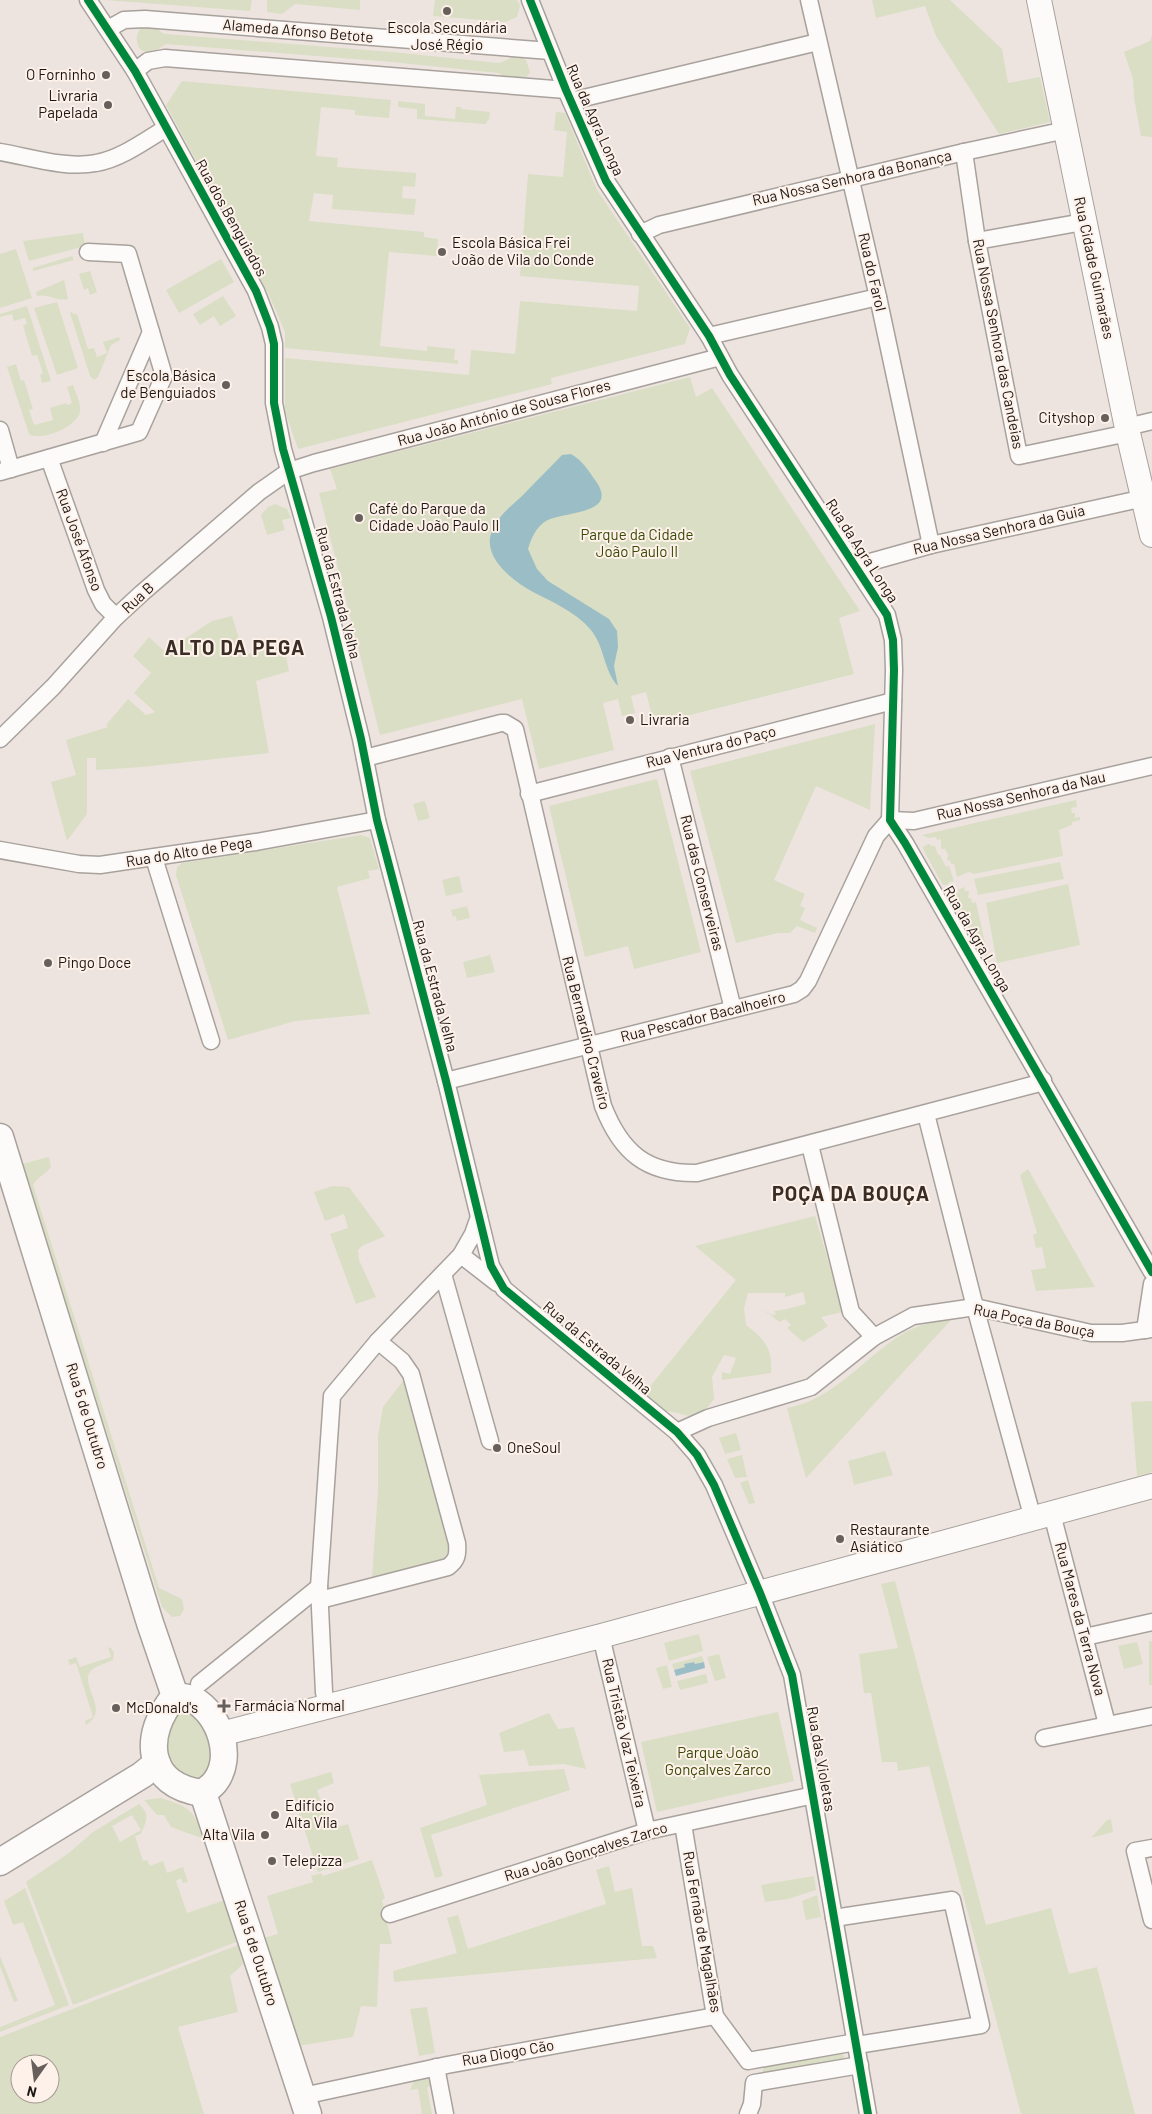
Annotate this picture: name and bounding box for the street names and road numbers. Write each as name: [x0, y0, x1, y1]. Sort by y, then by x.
street label: Alameda Afonso Betote: [222, 14, 374, 46]
street label: Rua da Agra Longa: [563, 61, 629, 178]
street label: Rua Nossa Senhora da Bonança: [750, 145, 953, 209]
street label: Rua dos Benguiados: [192, 156, 272, 279]
street label: Rua Cidade Guimarães: [1071, 195, 1119, 341]
street label: Rua do Farol: [855, 231, 891, 313]
street label: Rua Nossa Senhora das Candeias: [970, 237, 1028, 450]
street label: Rua João António de Sousa Flores: [395, 375, 612, 449]
street label: Rua José Afonso: [53, 486, 107, 594]
street label: Rua da Agra Longa: [823, 495, 903, 606]
street label: Rua Nossa Senhora da Guia: [911, 500, 1086, 558]
street label: Rua da Estrada Velha: [313, 525, 365, 661]
street label: Rua B: [118, 578, 157, 617]
street label: Rua Ventura do Paço: [644, 721, 778, 771]
street label: Rua Nossa Senhora da Nau: [935, 767, 1107, 823]
street label: Rua das Conserveiras: [677, 813, 729, 953]
street label: Rua do Alto de Pega: [124, 832, 253, 870]
street label: Rua da Agra Longa: [940, 882, 1016, 995]
street label: Rua da Estrada Velha: [410, 918, 462, 1054]
street label: Rua Bernardino Craveiro: [559, 954, 615, 1111]
street label: Rua Pescador Bacalhoeiro: [618, 987, 787, 1045]
street label: Rua da Estrada Velha: [540, 1297, 655, 1398]
street label: Rua Poça da Bouça: [972, 1299, 1096, 1341]
street label: Rua 5 de Outubro: [63, 1360, 113, 1471]
street label: Rua Mares da Terra Nova: [1052, 1540, 1110, 1698]
street label: Rua Tristão Vaz Teixeira: [599, 1656, 651, 1809]
street label: Rua das Violetas: [804, 1705, 840, 1813]
street label: Rua João Gonçalves Zarco: [502, 1818, 670, 1884]
street label: Rua Fernão de Magalhães: [680, 1850, 726, 2014]
street label: Rua 5 de Outubro: [231, 1897, 283, 2008]
street label: Rua Diogo Cão: [460, 2035, 555, 2069]

